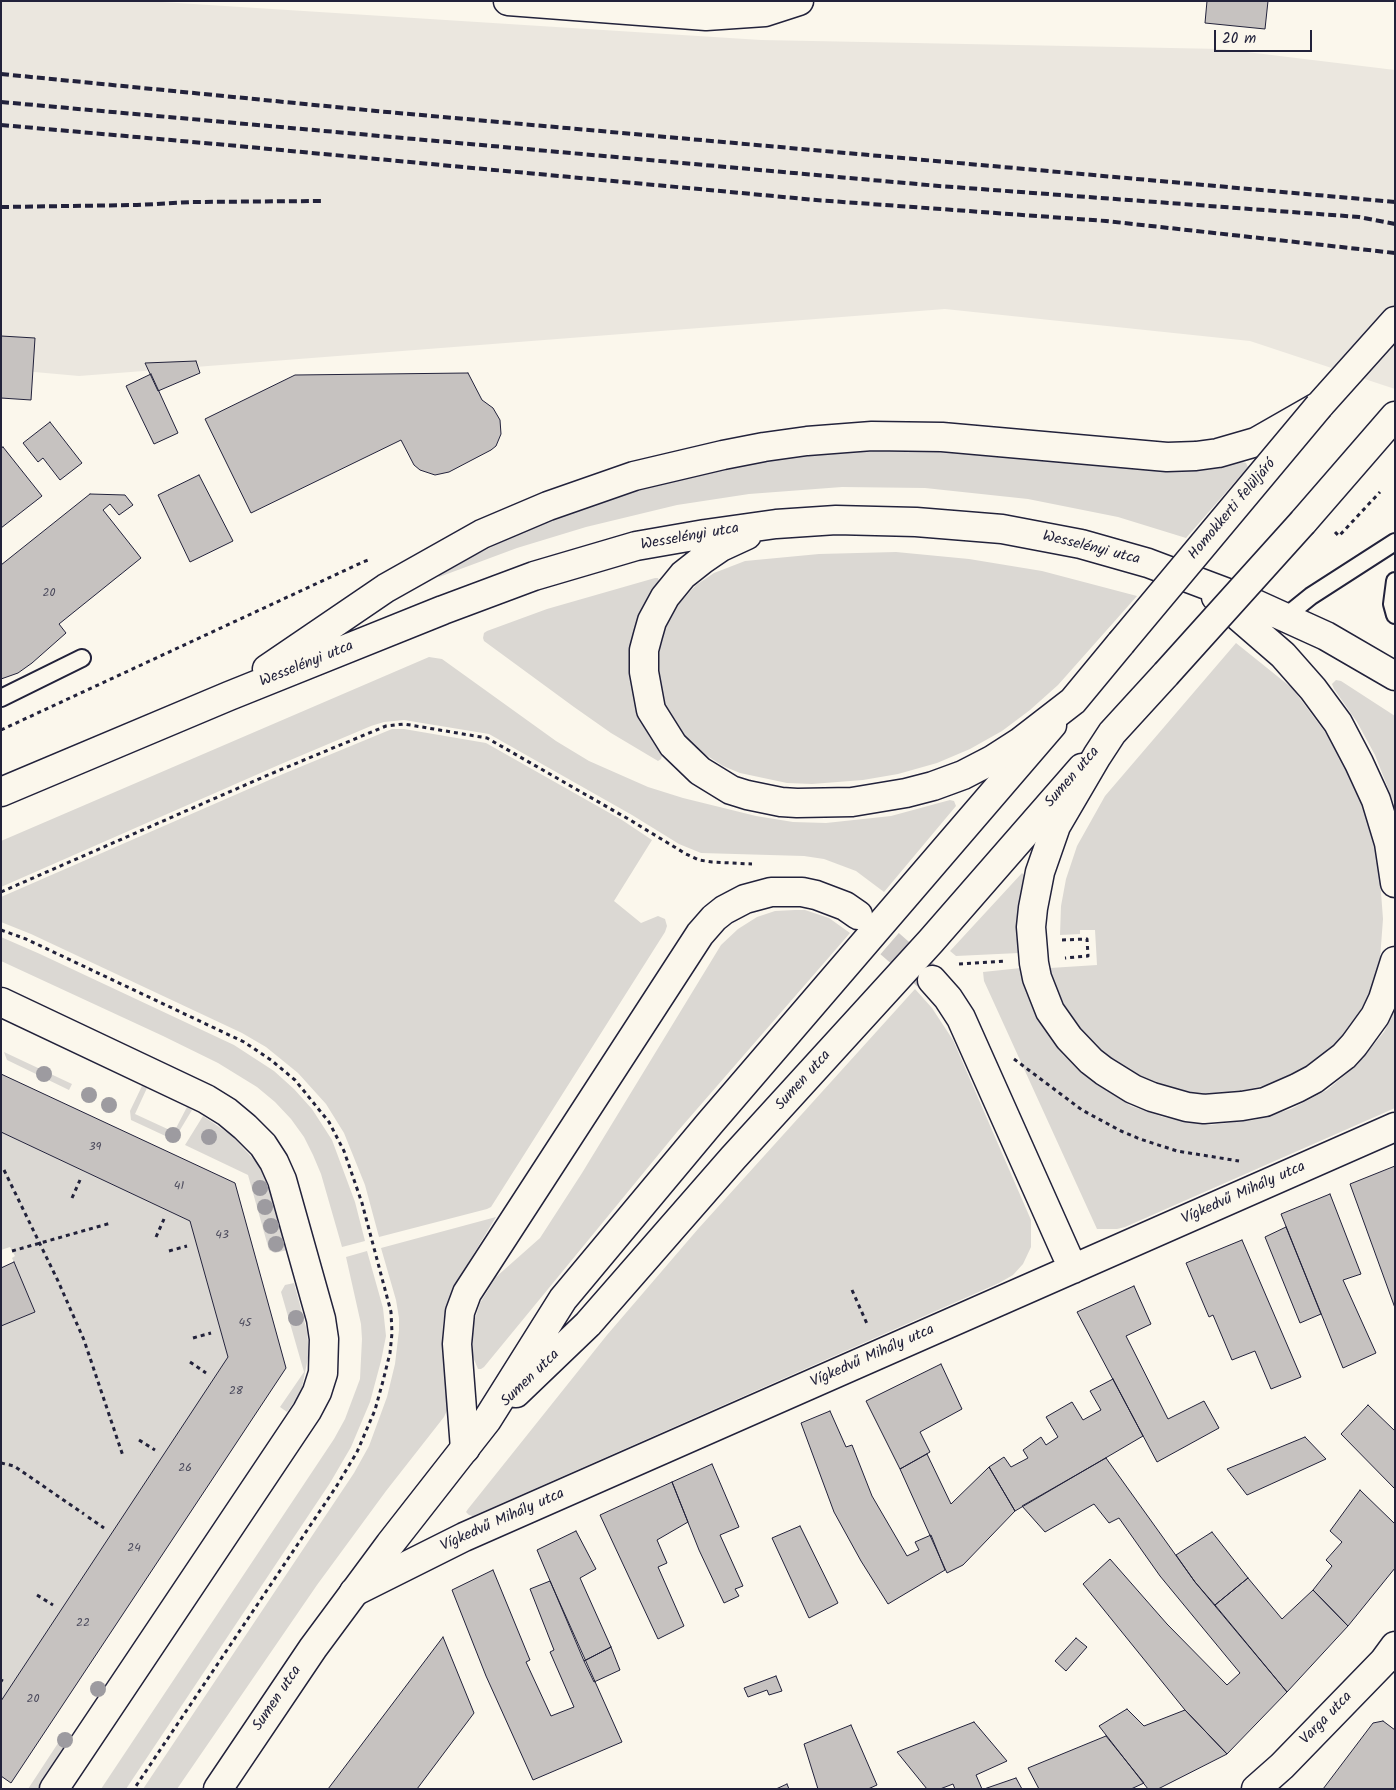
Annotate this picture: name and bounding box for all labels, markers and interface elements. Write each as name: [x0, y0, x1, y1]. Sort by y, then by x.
scale bar: [1216, 20, 1314, 52]
text: 20 m: [1222, 27, 1256, 51]
street label: Homokkerti felüljáró: [1186, 456, 1280, 564]
street label: Wesselényi utca: [639, 520, 741, 556]
street label: Wesselényi utca: [1041, 528, 1141, 570]
house number: 20: [43, 587, 55, 601]
street label: Wesselényi utca: [257, 638, 357, 692]
street label: Sumen utca: [1042, 744, 1104, 812]
street label: Sumen utca: [772, 1047, 836, 1115]
house number: 39: [89, 1141, 101, 1155]
street label: Vígkedvű Mihály utca: [1179, 1159, 1309, 1229]
house number: 41: [174, 1180, 184, 1194]
house number: 43: [215, 1229, 229, 1243]
house number: 45: [238, 1317, 252, 1331]
street label: Vígkedvű Mihály utca: [808, 1322, 938, 1392]
street label: Sumen utca: [498, 1347, 564, 1411]
house number: 28: [229, 1385, 243, 1399]
house number: 26: [178, 1462, 192, 1476]
street label: Vígkedvű Mihály utca: [438, 1486, 568, 1556]
house number: 24: [127, 1542, 141, 1556]
house number: 22: [76, 1617, 90, 1631]
street label: Sumen utca: [250, 1663, 306, 1735]
street label: Varga utca: [1297, 1689, 1357, 1749]
house number: 20: [27, 1693, 39, 1707]

